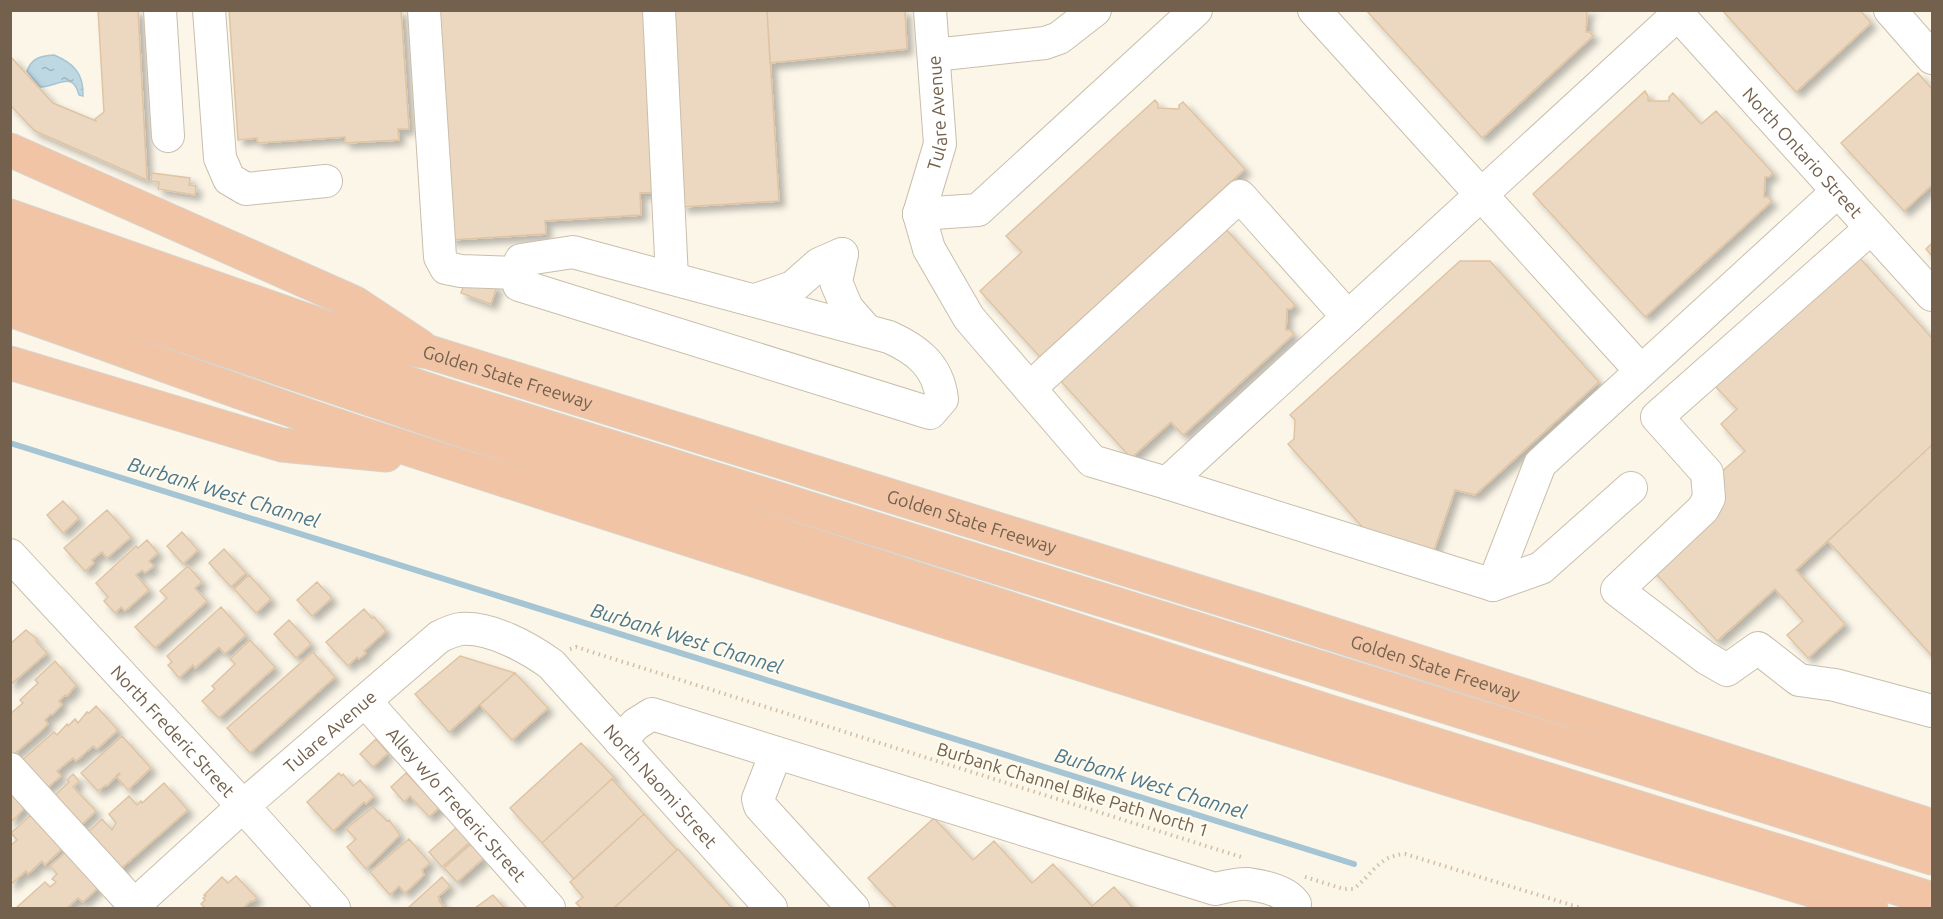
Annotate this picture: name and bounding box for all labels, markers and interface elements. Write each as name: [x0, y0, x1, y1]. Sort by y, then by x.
street label: Tulare Avenue: [923, 55, 950, 173]
street label: North Ontario Street: [1739, 83, 1867, 221]
street label: Golden State Freeway: [421, 341, 595, 412]
water label: Burbank West Channel: [125, 452, 323, 532]
street label: Golden State Freeway: [885, 485, 1059, 557]
water label: Burbank West Channel: [588, 598, 786, 678]
street label: Golden State Freeway: [1348, 631, 1523, 704]
street label: North Frederic Street: [107, 661, 239, 801]
street label: Tulare Avenue: [280, 686, 380, 776]
street label: North Naomi Street: [600, 720, 721, 851]
street label: Alley w/o Frederic Street: [383, 723, 530, 885]
street label: Burbank Channel Bike Path North 1: [935, 738, 1211, 840]
water label: Burbank West Channel: [1052, 743, 1250, 823]

